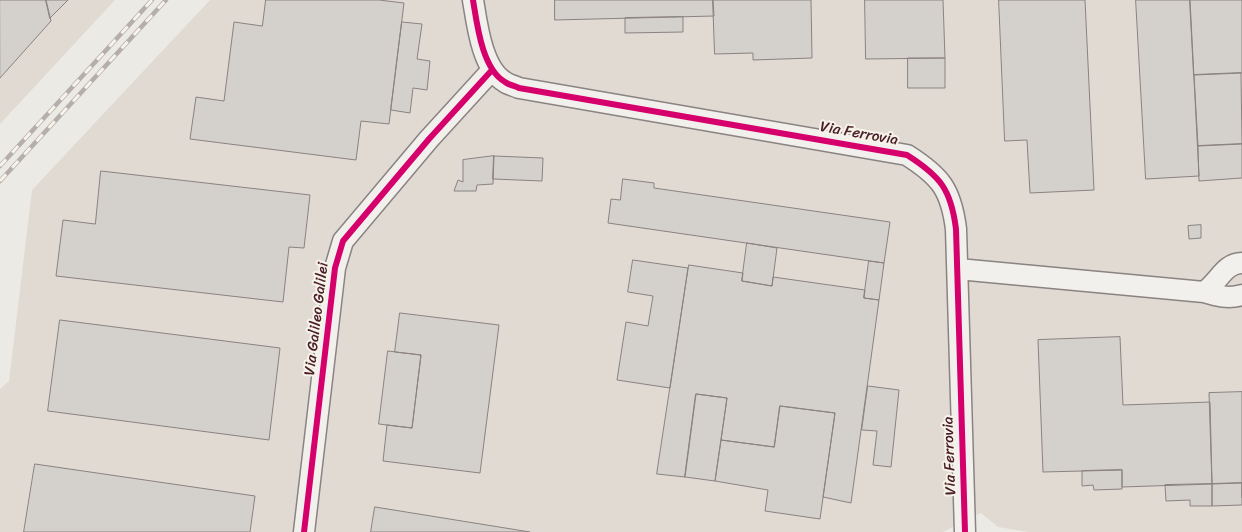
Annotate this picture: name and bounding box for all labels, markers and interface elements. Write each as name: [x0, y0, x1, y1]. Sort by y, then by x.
street label: Via Ferrovia: [819, 118, 899, 150]
street label: Via Galileo Galilei: [301, 261, 333, 377]
street label: Via Ferrovia: [940, 416, 960, 496]

